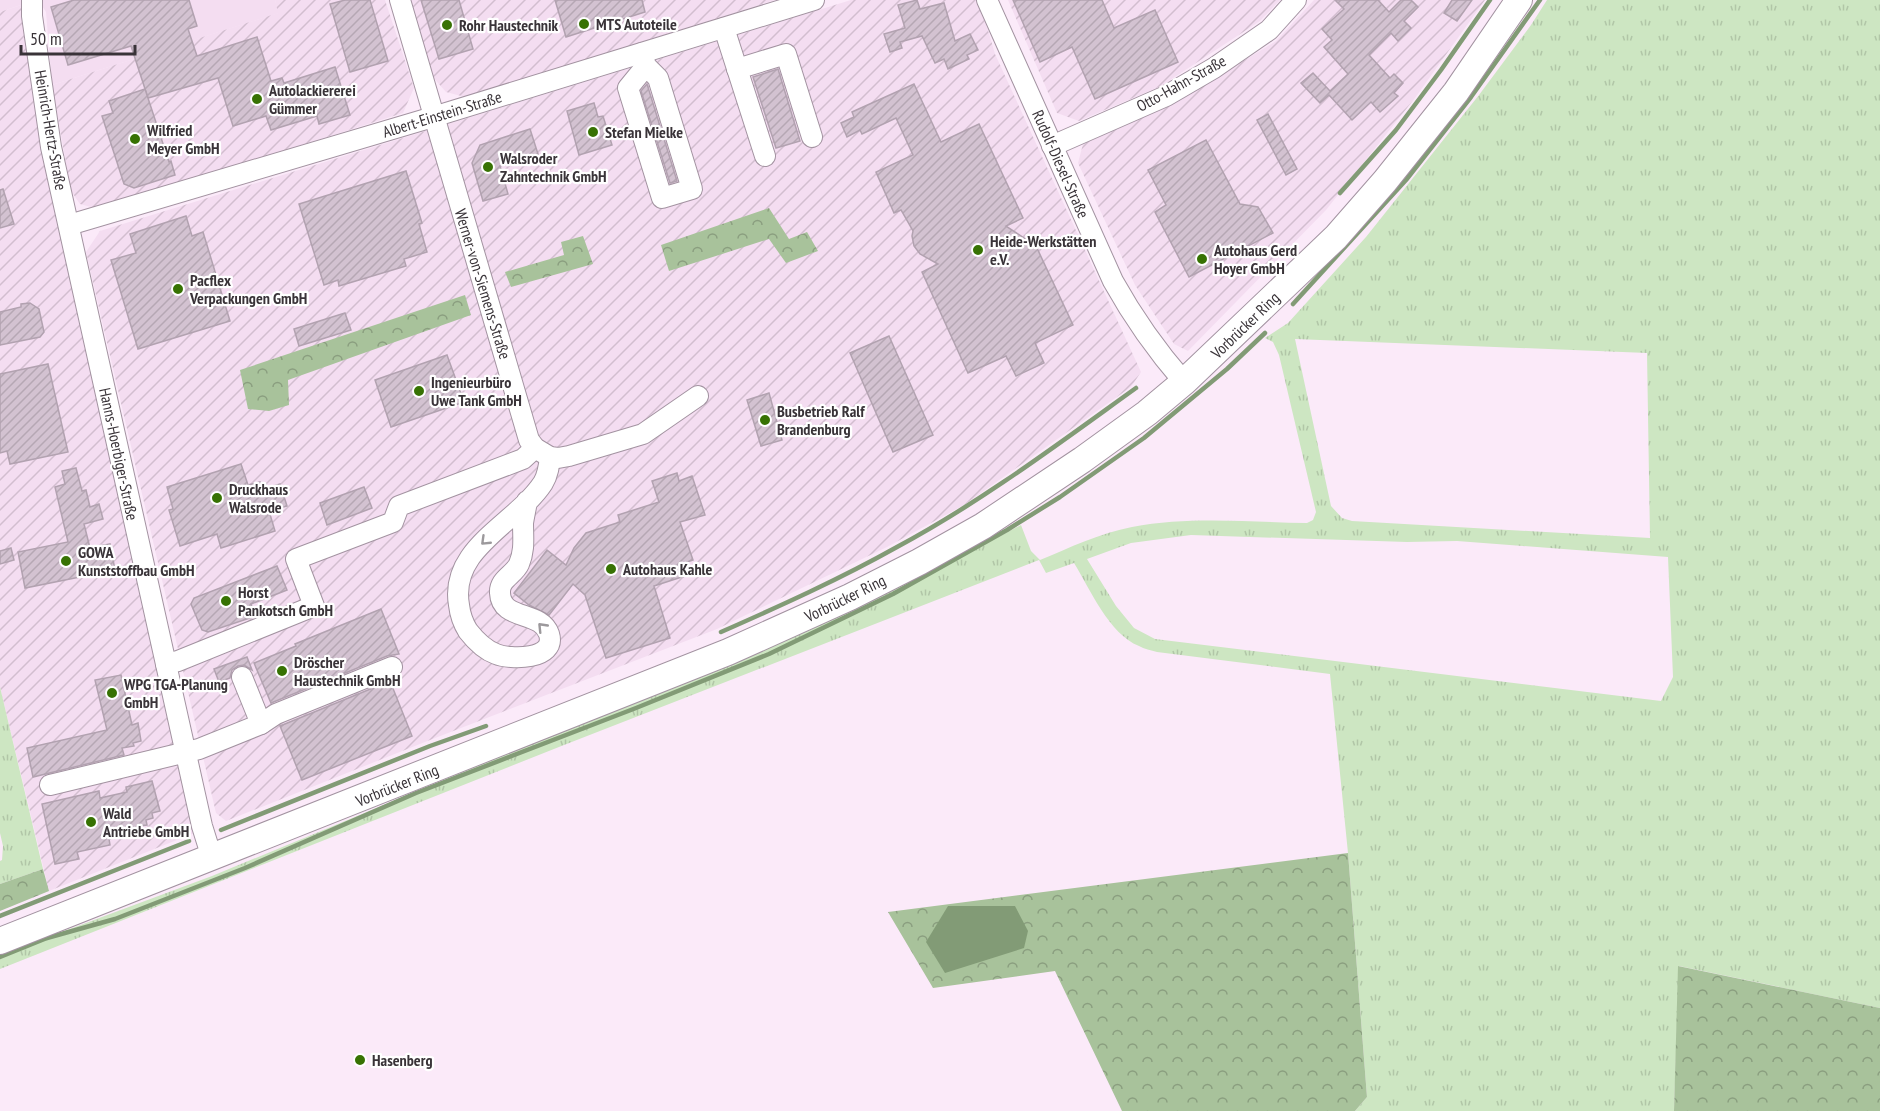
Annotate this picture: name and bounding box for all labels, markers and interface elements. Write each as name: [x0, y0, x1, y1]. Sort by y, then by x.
place label: MTS Autoteile: [596, 14, 677, 34]
place label: Rohr Haustechnik: [459, 15, 559, 35]
marker: MTS Autoteile: [577, 17, 591, 31]
scale bar: [21, 18, 135, 56]
marker: Rohr Haustechnik: [440, 18, 454, 32]
text: 50 m: [30, 27, 62, 50]
street label: Otto-Hahn-Straße: [1133, 50, 1229, 116]
street label: Heinrich-Hertz-Straße: [31, 68, 71, 192]
place label: Autolackiererei Gümmer: [268, 80, 356, 118]
street label: Albert-Einstein-Straße: [380, 86, 504, 142]
marker: Autolackiererei Gümmer: [250, 92, 264, 106]
street label: Rudolf-Diesel-Straße: [1028, 107, 1094, 221]
place label: Wilfried Meyer GmbH: [146, 120, 220, 158]
place label: Stefan Mielke: [605, 122, 683, 142]
marker: Stefan Mielke: [586, 125, 600, 139]
marker: Wilfried Meyer GmbH: [128, 132, 142, 146]
place label: Walsroder Zahntechnik GmbH: [499, 148, 607, 186]
marker: Walsroder Zahntechnik GmbH: [481, 160, 495, 174]
street label: Werner-von-Siemens-Straße: [451, 206, 515, 362]
place label: Heide-Werkstätten e.V.: [990, 231, 1096, 269]
place label: Autohaus Gerd Hoyer GmbH: [1213, 240, 1297, 278]
marker: Heide-Werkstätten e.V.: [971, 243, 985, 257]
marker: Autohaus Gerd Hoyer GmbH: [1195, 252, 1209, 266]
place label: Pacflex Verpackungen GmbH: [189, 270, 307, 308]
marker: Pacflex Verpackungen GmbH: [171, 282, 185, 296]
street label: Vorbrücker Ring: [1206, 287, 1283, 363]
place label: Ingenieurbüro Uwe Tank GmbH: [431, 372, 522, 410]
marker: Ingenieurbüro Uwe Tank GmbH: [412, 384, 426, 398]
street label: Hanns-Hoerbiger-Straße: [95, 386, 143, 522]
place label: Busbetrieb Ralf Brandenburg: [777, 401, 865, 439]
marker: Busbetrieb Ralf Brandenburg: [758, 413, 772, 427]
place label: Druckhaus Walsrode: [228, 479, 289, 517]
marker: Druckhaus Walsrode: [210, 491, 224, 505]
one-way arrow: [481, 534, 491, 545]
place label: GOWA Kunststoffbau GmbH: [78, 542, 195, 580]
marker: GOWA Kunststoffbau GmbH: [59, 554, 73, 568]
place label: Autohaus Kahle: [622, 559, 712, 579]
marker: Autohaus Kahle: [604, 562, 618, 576]
street label: Vorbrücker Ring: [800, 570, 889, 627]
place label: Horst Pankotsch GmbH: [238, 582, 333, 620]
marker: Horst Pankotsch GmbH: [219, 594, 233, 608]
one-way arrow: [538, 623, 549, 634]
place label: Dröscher Haustechnik GmbH: [294, 652, 400, 690]
marker: Dröscher Haustechnik GmbH: [275, 664, 289, 678]
place label: WPG TGA-Planung GmbH: [123, 674, 228, 712]
marker: WPG TGA-Planung GmbH: [105, 686, 119, 700]
street label: Vorbrücker Ring: [352, 759, 441, 811]
place label: Wald Antriebe GmbH: [102, 803, 189, 841]
marker: Wald Antriebe GmbH: [84, 815, 98, 829]
place label: Hasenberg: [372, 1050, 432, 1070]
marker: Hasenberg: [353, 1053, 367, 1067]

